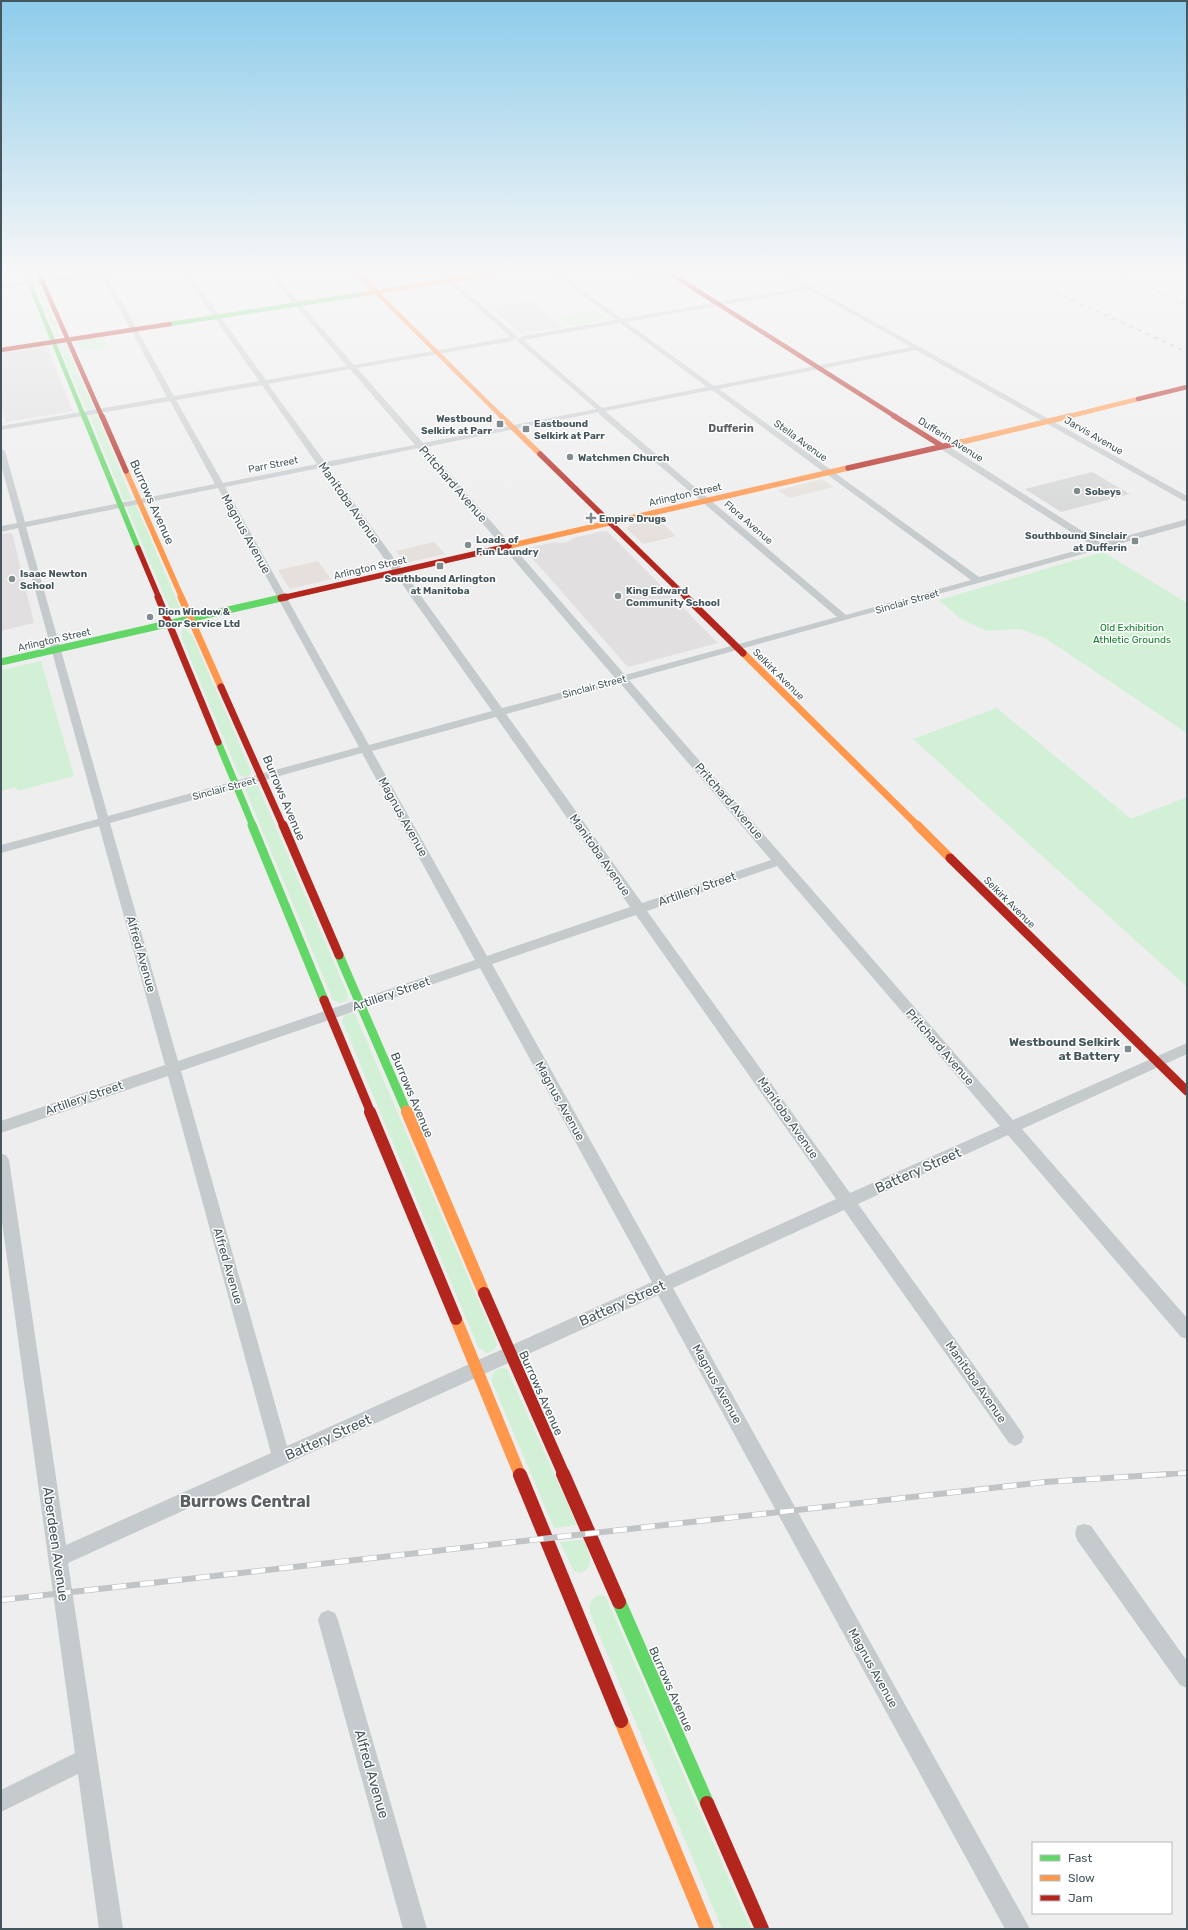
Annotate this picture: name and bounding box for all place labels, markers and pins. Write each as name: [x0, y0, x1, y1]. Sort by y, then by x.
place label: Westbound Selkirk at Parr: [421, 413, 492, 437]
place label: Eastbound Selkirk at Parr: [534, 418, 605, 442]
marker: Westbound Selkirk at Parr: [495, 419, 505, 429]
marker: Eastbound Selkirk at Parr: [521, 424, 531, 434]
marker: Watchmen Church: [565, 452, 575, 462]
place label: Watchmen Church: [578, 452, 670, 464]
marker: Sobeys: [1072, 486, 1082, 496]
place label: Sobeys: [1085, 486, 1122, 498]
marker: Empire Drugs: [586, 513, 596, 523]
place label: Empire Drugs: [599, 513, 667, 525]
place label: Southbound Sinclair at Dufferin: [1025, 530, 1127, 554]
place label: Loads of Fun Laundry: [476, 534, 539, 558]
marker: Southbound Sinclair at Dufferin: [1130, 536, 1140, 546]
marker: Loads of Fun Laundry: [463, 540, 473, 550]
marker: Southbound Arlington at Manitoba: [435, 561, 445, 571]
place label: Isaac Newton School: [20, 568, 87, 592]
place label: Southbound Arlington at Manitoba: [384, 573, 496, 597]
marker: Isaac Newton School: [7, 574, 17, 584]
place label: King Edward Community School: [626, 585, 720, 609]
marker: King Edward Community School: [613, 591, 623, 601]
place label: Dion Window & Door Service Ltd: [158, 606, 240, 630]
marker: Dion Window & Door Service Ltd: [145, 612, 155, 622]
place label: Westbound Selkirk at Battery: [1009, 1035, 1120, 1063]
marker: Westbound Selkirk at Battery: [1123, 1044, 1133, 1054]

